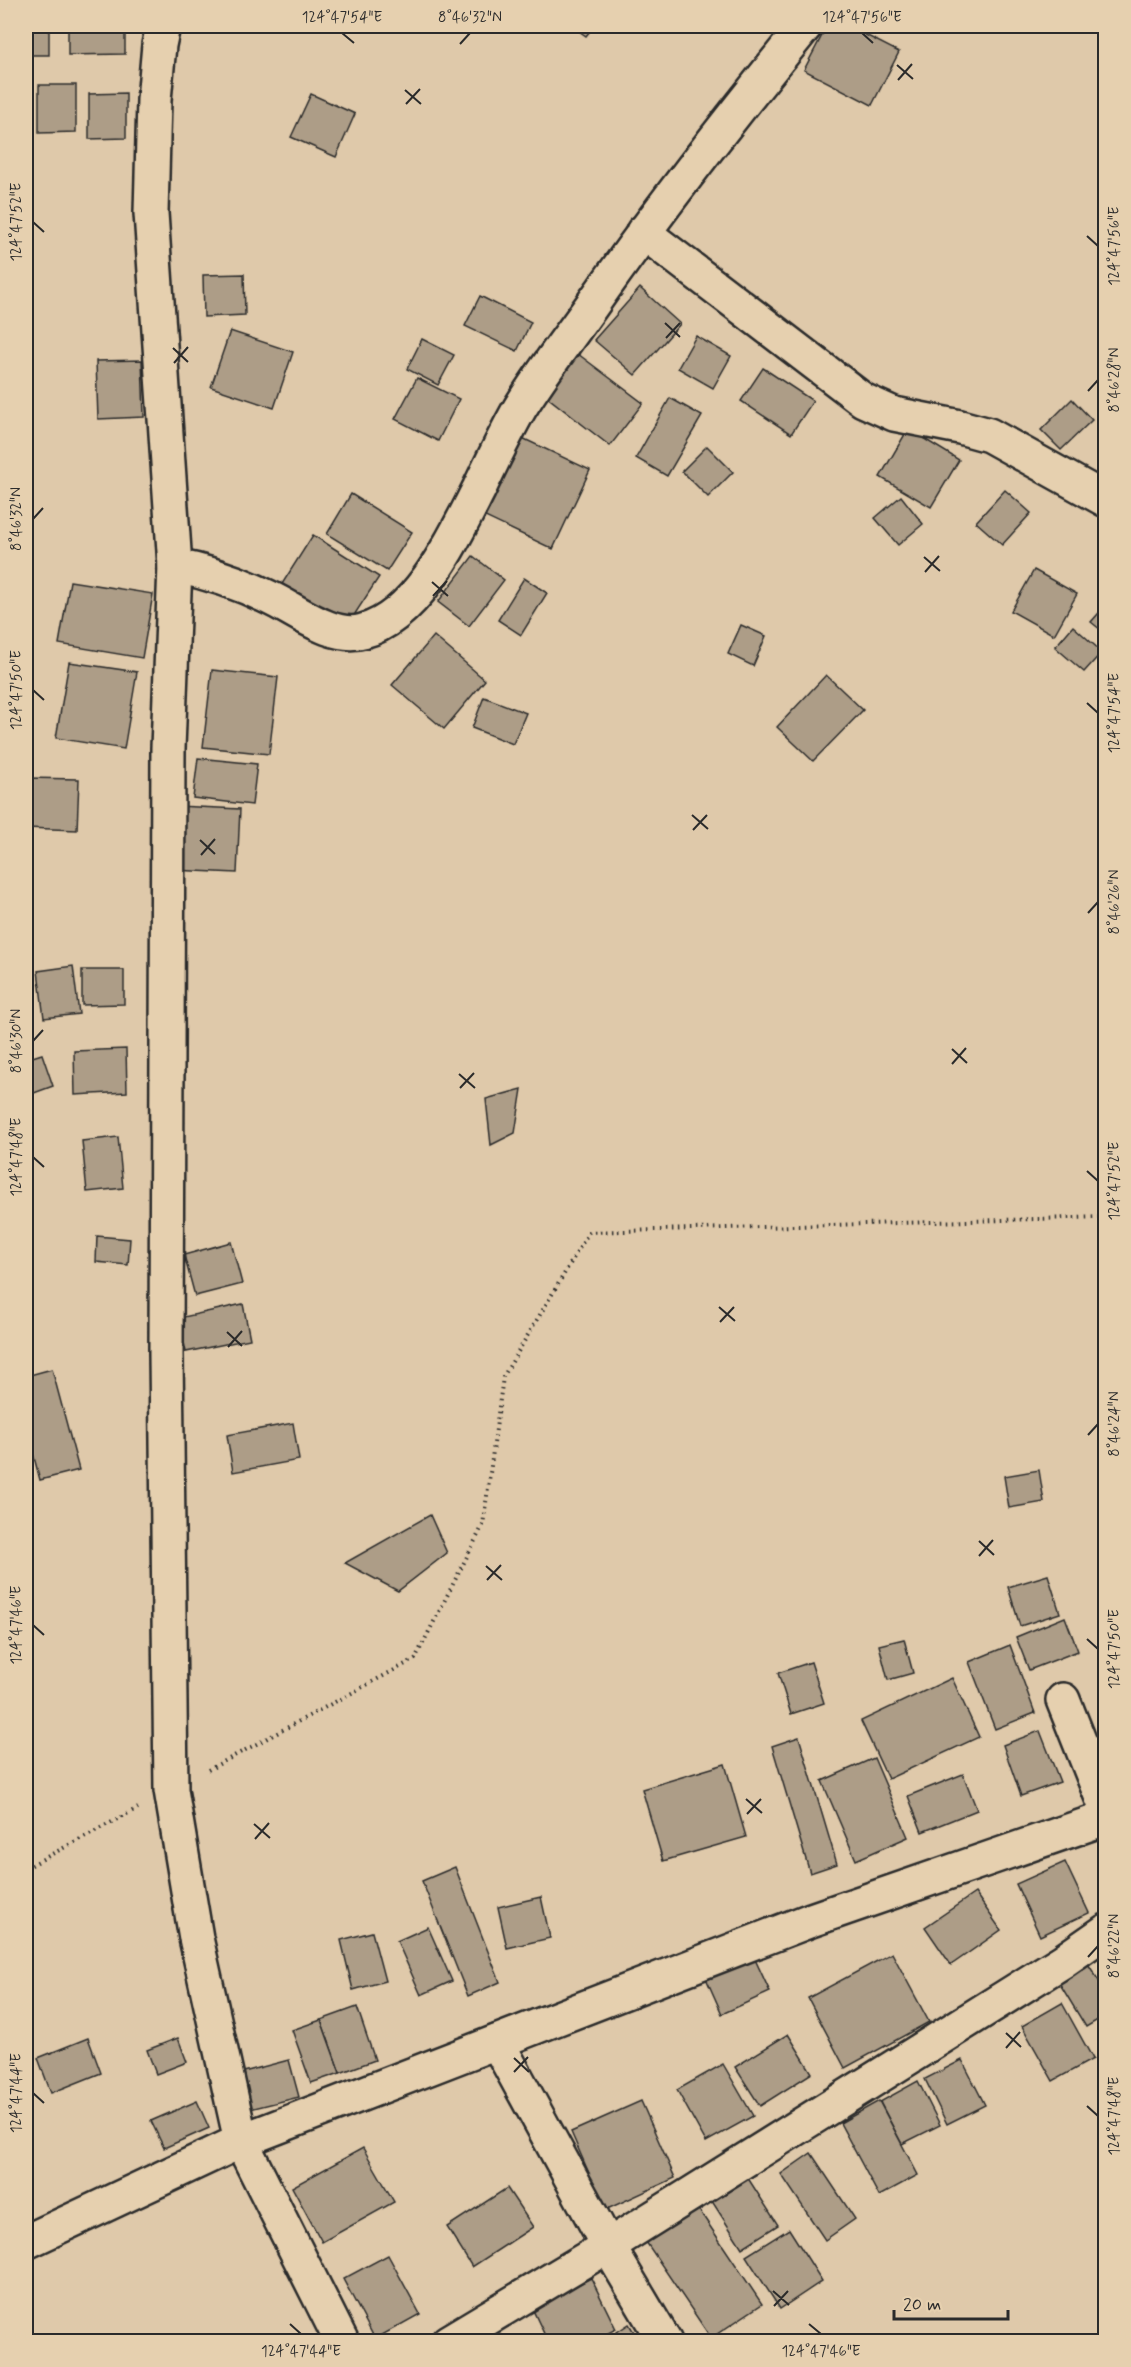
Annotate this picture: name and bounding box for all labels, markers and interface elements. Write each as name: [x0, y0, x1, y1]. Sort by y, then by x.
text: 124°47'54"E: [302, 8, 382, 28]
text: 8°46'32"N: [438, 8, 502, 28]
text: 124°47'56"E: [822, 8, 902, 28]
text: 124°47'52"E: [7, 182, 27, 262]
text: 124°47'56"E: [1105, 206, 1125, 286]
text: 8°46'28"N: [1105, 348, 1125, 412]
text: 8°46'32"N: [7, 487, 27, 551]
text: 124°47'50"E: [7, 650, 27, 730]
text: 124°47'54"E: [1105, 673, 1125, 753]
text: 8°46'26"N: [1105, 870, 1125, 934]
text: 8°46'30"N: [7, 1009, 27, 1073]
text: 124°47'48"E: [7, 1117, 27, 1197]
text: 124°47'52"E: [1105, 1141, 1125, 1221]
text: 8°46'24"N: [1105, 1391, 1125, 1457]
text: 124°47'46"E: [7, 1585, 27, 1665]
text: 124°47'50"E: [1105, 1609, 1125, 1689]
text: 8°46'22"N: [1105, 1914, 1125, 1978]
text: 124°47'44"E: [7, 2053, 27, 2133]
text: 124°47'48"E: [1105, 2076, 1125, 2156]
scale bar: [894, 2283, 1008, 2321]
text: 20 m: [903, 2293, 941, 2317]
text: 124°47'44"E: [261, 2342, 341, 2362]
text: 124°47'46"E: [781, 2342, 861, 2362]

